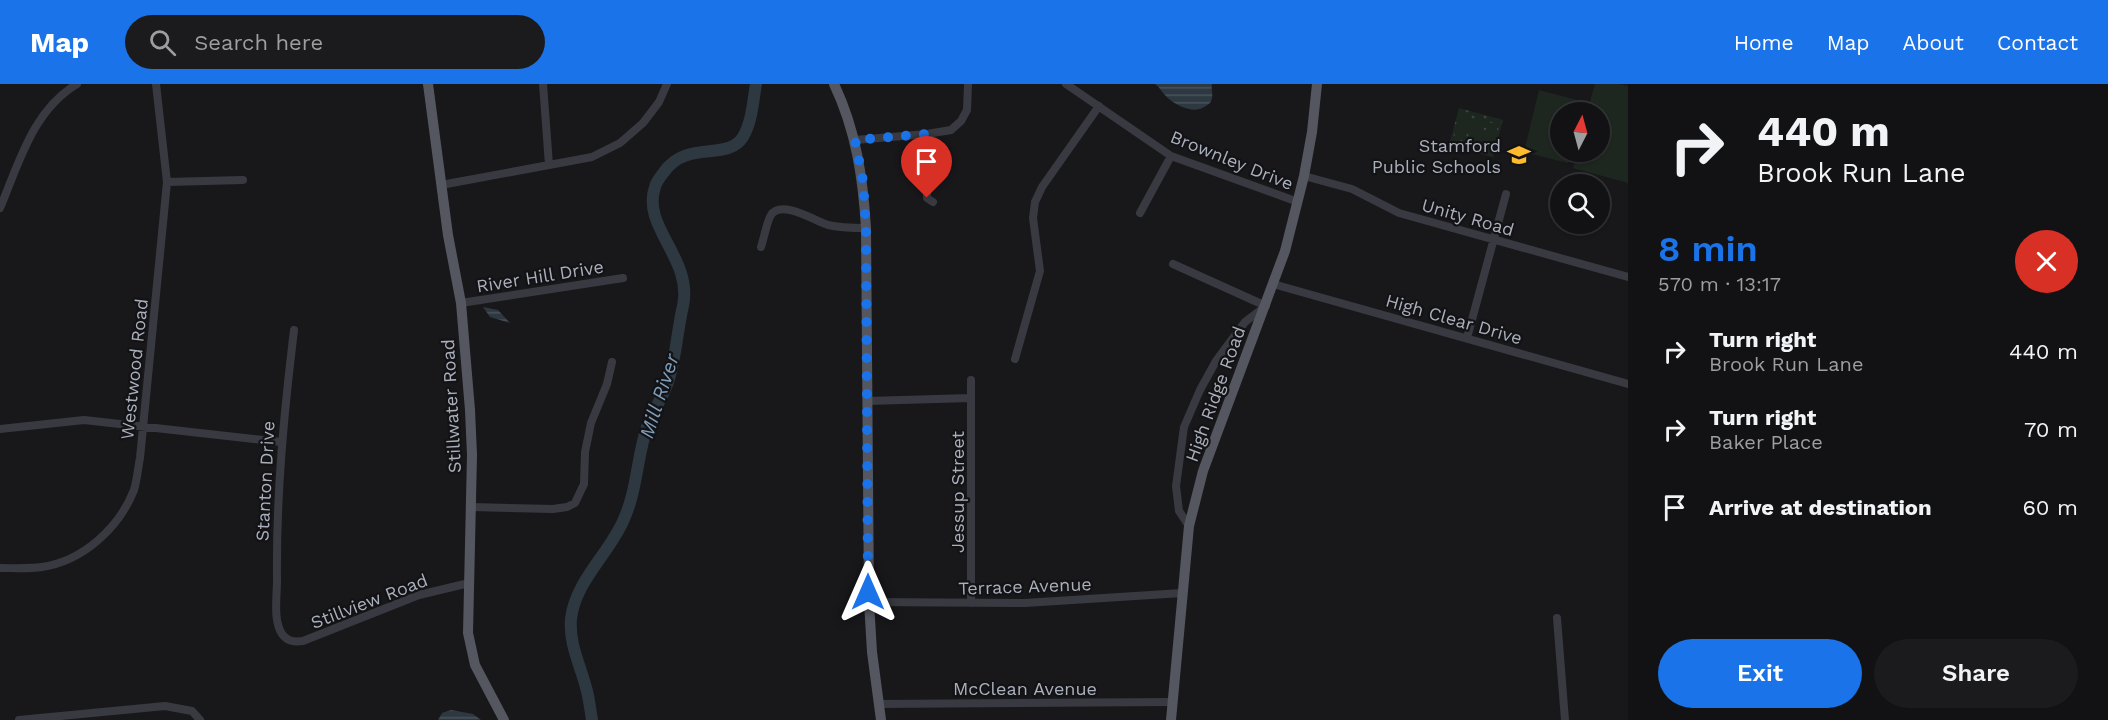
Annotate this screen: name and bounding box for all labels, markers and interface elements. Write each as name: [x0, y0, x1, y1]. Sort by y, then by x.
search box: [125, 15, 545, 69]
text: Map: [30, 26, 89, 59]
icon: search: [146, 26, 179, 59]
text: Search here: [194, 30, 323, 55]
text: Home: [1734, 30, 1794, 55]
text: Map: [1827, 30, 1870, 55]
text: About: [1903, 30, 1964, 55]
text: Contact: [1997, 30, 2078, 55]
north arrow: [1550, 102, 1610, 162]
map controls: [1550, 102, 1610, 234]
text: 440 m: [1757, 107, 1890, 156]
icon: right: [1658, 108, 1736, 186]
street label: Brownley Drive: [1167, 126, 1297, 194]
place label: Stamford Public Schools: [1372, 135, 1501, 177]
pin: [901, 136, 952, 198]
school or university icon: Stamford Public Schools: [1506, 142, 1532, 168]
icon: arrive: [910, 145, 943, 178]
text: Brook Run Lane: [1757, 157, 1966, 189]
button: search: [1550, 174, 1610, 234]
street label: Unity Road: [1419, 194, 1517, 240]
text: 8 min: [1658, 228, 1758, 270]
button: close: [2015, 230, 2078, 293]
street label: River Hill Drive: [475, 256, 605, 296]
text: 570 m · 13:17: [1658, 272, 1781, 296]
street label: High Clear Drive: [1383, 289, 1525, 349]
street label: Westwood Road: [116, 297, 152, 441]
street label: High Ridge Road: [1181, 323, 1249, 465]
text: Turn right: [1709, 327, 1816, 352]
icon: right: [1658, 335, 1691, 368]
street label: Stillwater Road: [437, 338, 465, 474]
text: 440 m: [2009, 339, 2078, 364]
water label: Mill River: [634, 350, 684, 441]
text: Brook Run Lane: [1709, 352, 1863, 376]
text: Turn right: [1709, 405, 1816, 430]
icon: right: [1658, 413, 1691, 446]
text: 70 m: [2024, 417, 2078, 442]
street label: Stanton Drive: [251, 420, 279, 542]
street label: Jessup Street: [947, 430, 968, 553]
text: Baker Place: [1709, 430, 1823, 454]
icon: arrive: [1658, 491, 1691, 524]
text: Arrive at destination: [1709, 495, 1932, 520]
text: 60 m: [2022, 495, 2078, 520]
position arrow: [836, 560, 900, 624]
street label: Stillview Road: [308, 569, 430, 633]
street label: Terrace Avenue: [958, 573, 1092, 599]
button: Exit: [1658, 639, 1862, 708]
button: Share: [1874, 639, 2078, 708]
street label: McClean Avenue: [953, 678, 1097, 699]

